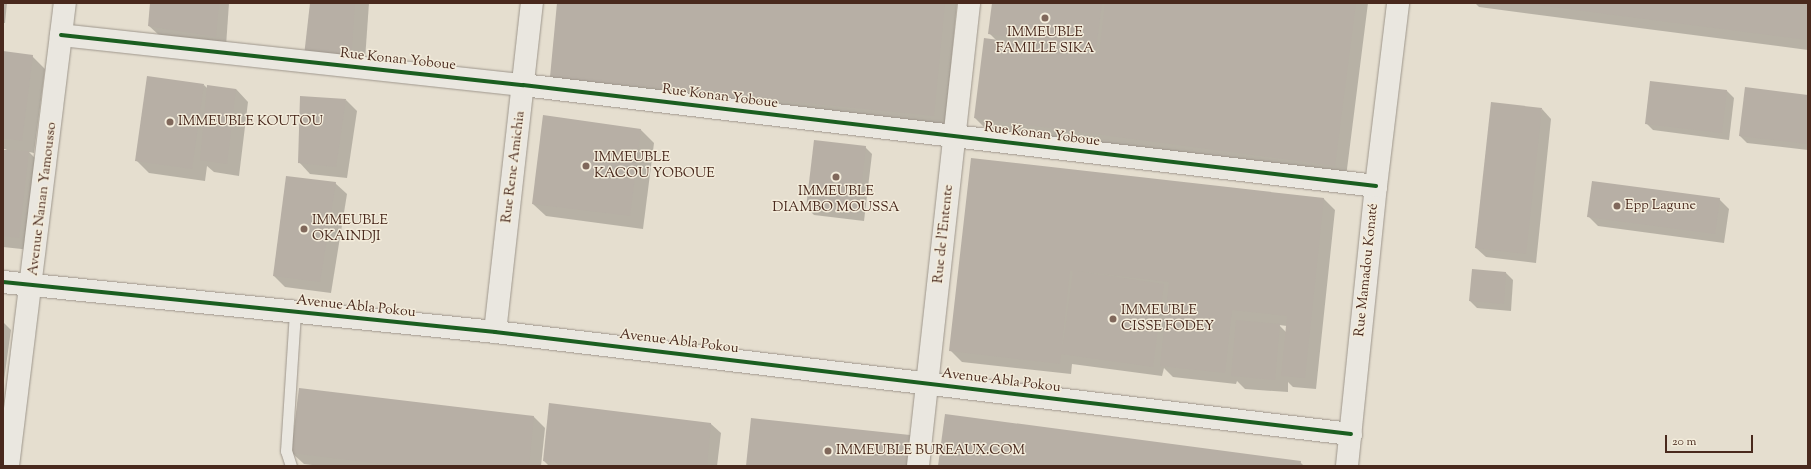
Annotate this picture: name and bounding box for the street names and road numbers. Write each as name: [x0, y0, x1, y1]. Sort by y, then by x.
street label: Rue Konan Yoboue: [339, 46, 457, 74]
street label: Rue Konan Yoboue: [661, 82, 779, 112]
street label: Rue Rene Amichia: [499, 110, 529, 224]
street label: Rue Konan Yoboue: [983, 120, 1101, 150]
street label: Avenue Nanan Yamousso: [25, 121, 61, 277]
street label: Rue de l'Entente: [930, 184, 958, 284]
street label: Rue Mamadou Konaté: [1352, 203, 1382, 337]
street label: Avenue Abla Pokou: [296, 292, 416, 322]
street label: Avenue Abla Pokou: [618, 326, 740, 358]
street label: Avenue Abla Pokou: [940, 365, 1062, 397]

